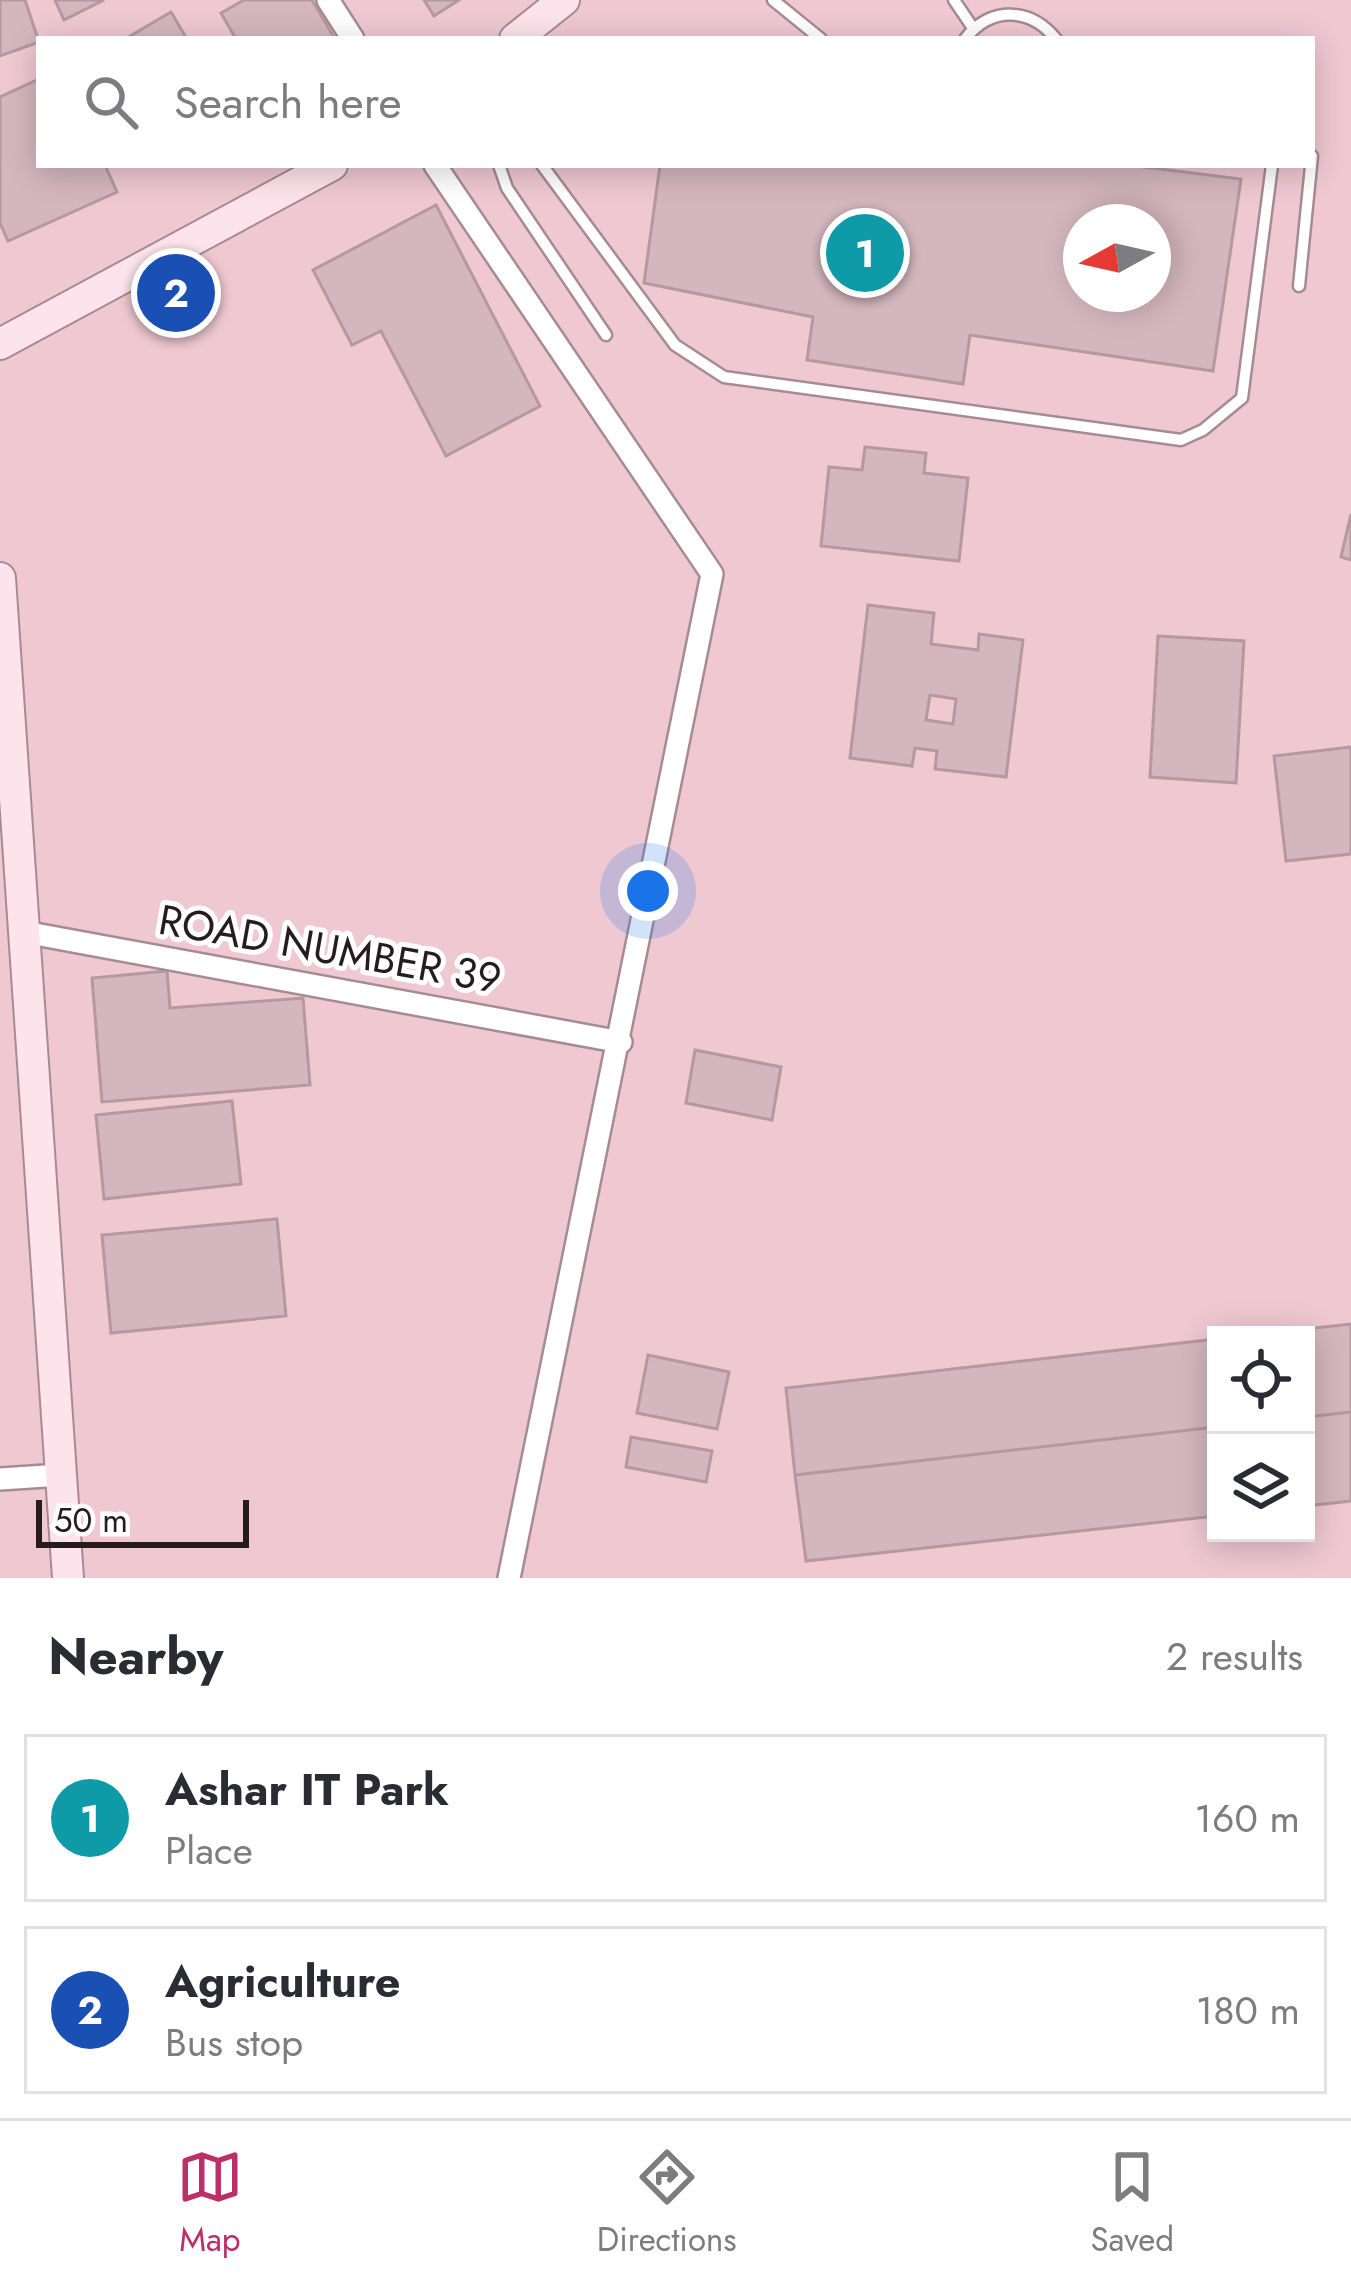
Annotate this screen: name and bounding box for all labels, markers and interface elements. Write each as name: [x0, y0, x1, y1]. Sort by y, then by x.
search box: [36, 36, 1315, 168]
icon: search: [78, 69, 144, 135]
text: Search here: [174, 70, 402, 135]
north arrow: [1063, 204, 1171, 312]
pin: 1: [826, 208, 904, 298]
pin: 2: [137, 248, 215, 338]
your location: [618, 861, 678, 921]
street label: ROAD NUMBER 39: [154, 889, 506, 1009]
map controls: [1207, 1326, 1315, 1542]
button: locate: [1207, 1326, 1315, 1434]
button: layers: [1207, 1434, 1315, 1542]
scale bar: [36, 1494, 249, 1547]
text: 50 m: [54, 1497, 128, 1544]
text: Nearby: [48, 1619, 223, 1693]
text: 2 results: [1166, 1628, 1303, 1685]
text: Ashar IT Park: [165, 1757, 449, 1822]
text: 1: [80, 1790, 100, 1847]
text: 160 m: [1194, 1790, 1300, 1847]
text: Place: [165, 1822, 253, 1879]
text: Agriculture: [165, 1949, 401, 2014]
text: 2: [77, 1982, 103, 2039]
text: 180 m: [1196, 1982, 1300, 2039]
text: Bus stop: [165, 2014, 303, 2071]
tab: Map: [177, 2144, 243, 2263]
tab: Directions: [597, 2144, 737, 2263]
tab: Saved: [1090, 2144, 1174, 2263]

